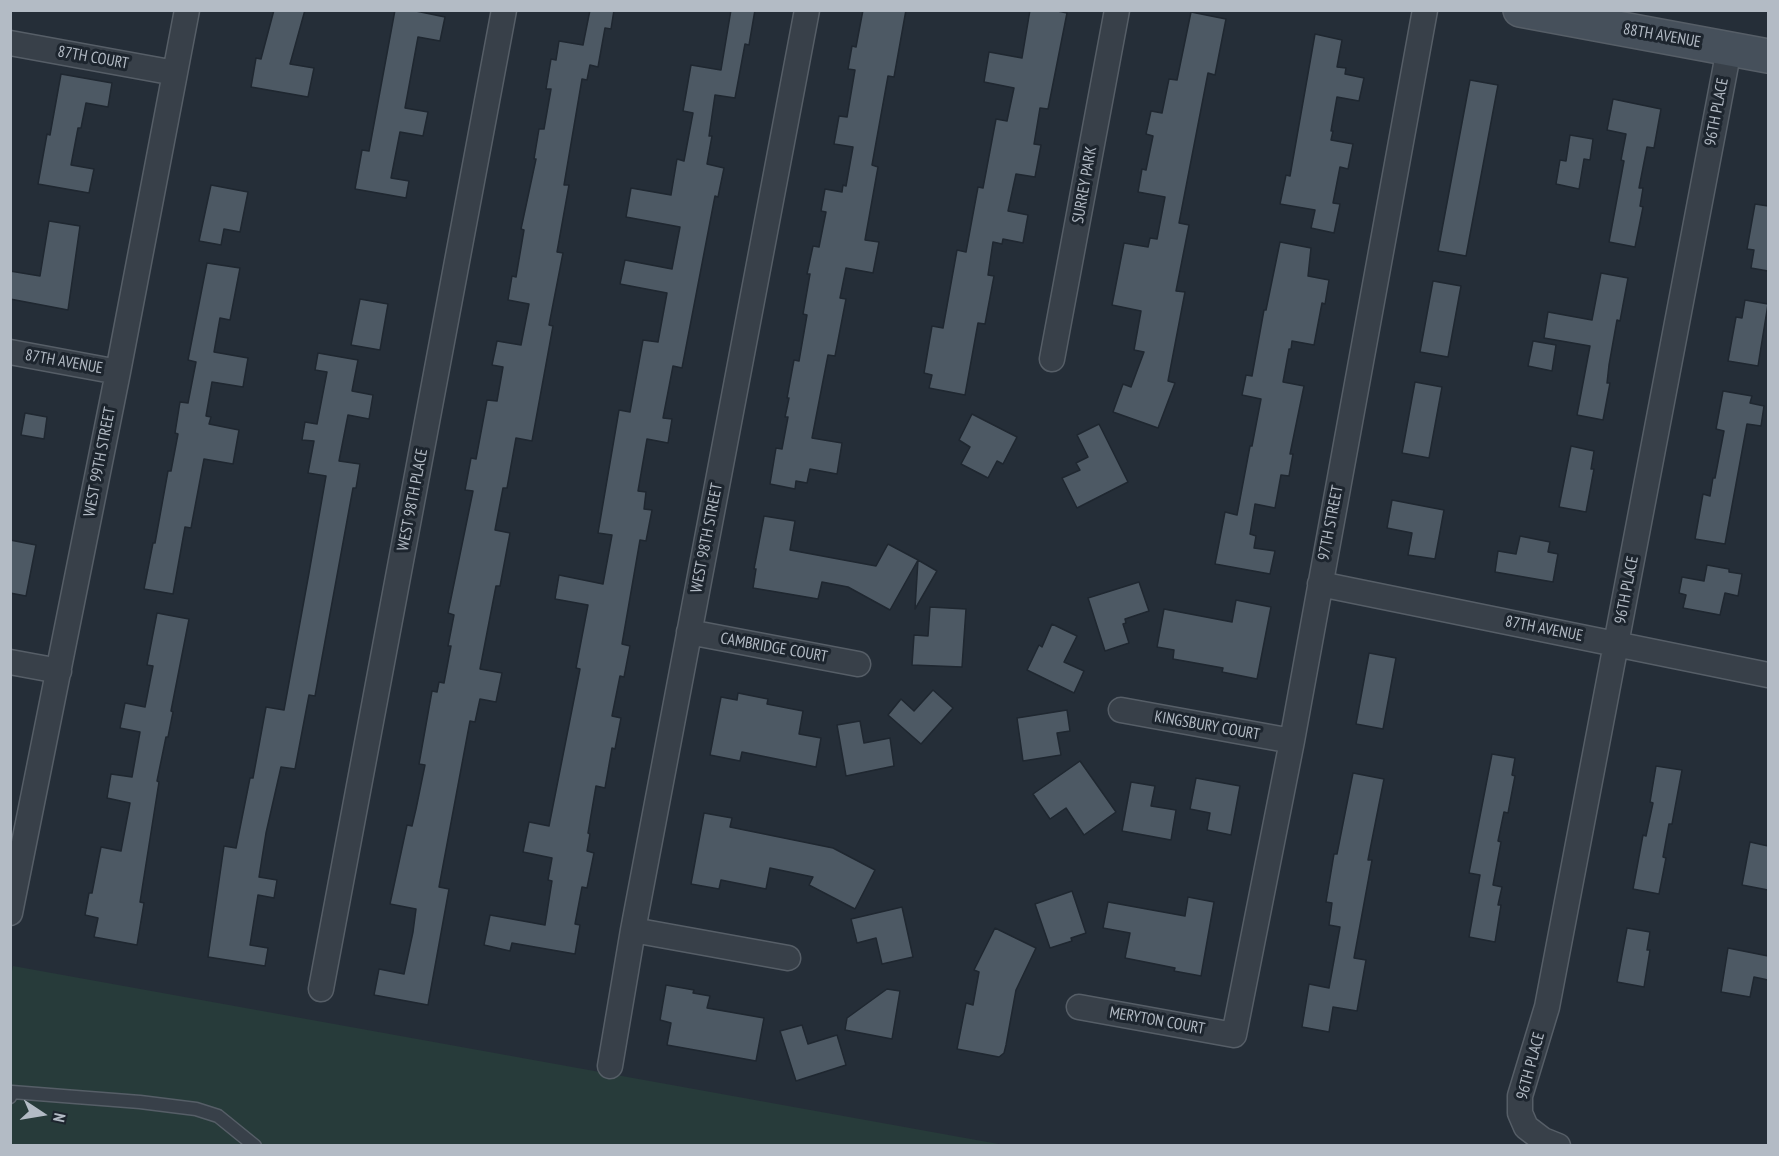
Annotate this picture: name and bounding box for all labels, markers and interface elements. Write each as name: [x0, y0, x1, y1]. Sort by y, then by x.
street label: 88TH AVENUE: [1622, 20, 1702, 52]
street label: 87TH COURT: [56, 42, 130, 74]
street label: 96TH PLACE: [1701, 76, 1733, 148]
street label: SURREY PARK: [1069, 145, 1101, 225]
street label: 87TH AVENUE: [24, 346, 104, 378]
street label: WEST 99TH STREET: [80, 406, 120, 518]
street label: WEST 98TH PLACE: [394, 447, 432, 553]
street label: WEST 98TH STREET: [687, 482, 727, 594]
street label: 97TH STREET: [1314, 484, 1348, 562]
street label: 96TH PLACE: [1611, 554, 1643, 626]
street label: 87TH AVENUE: [1504, 612, 1584, 646]
street label: CAMBRIDGE COURT: [719, 629, 829, 667]
street label: KINGSBURY COURT: [1153, 707, 1261, 745]
street label: MERYTON COURT: [1108, 1003, 1206, 1039]
street label: 96TH PLACE: [1513, 1030, 1549, 1102]
north arrow: [12, 1084, 72, 1144]
text: N: [49, 1111, 70, 1124]

